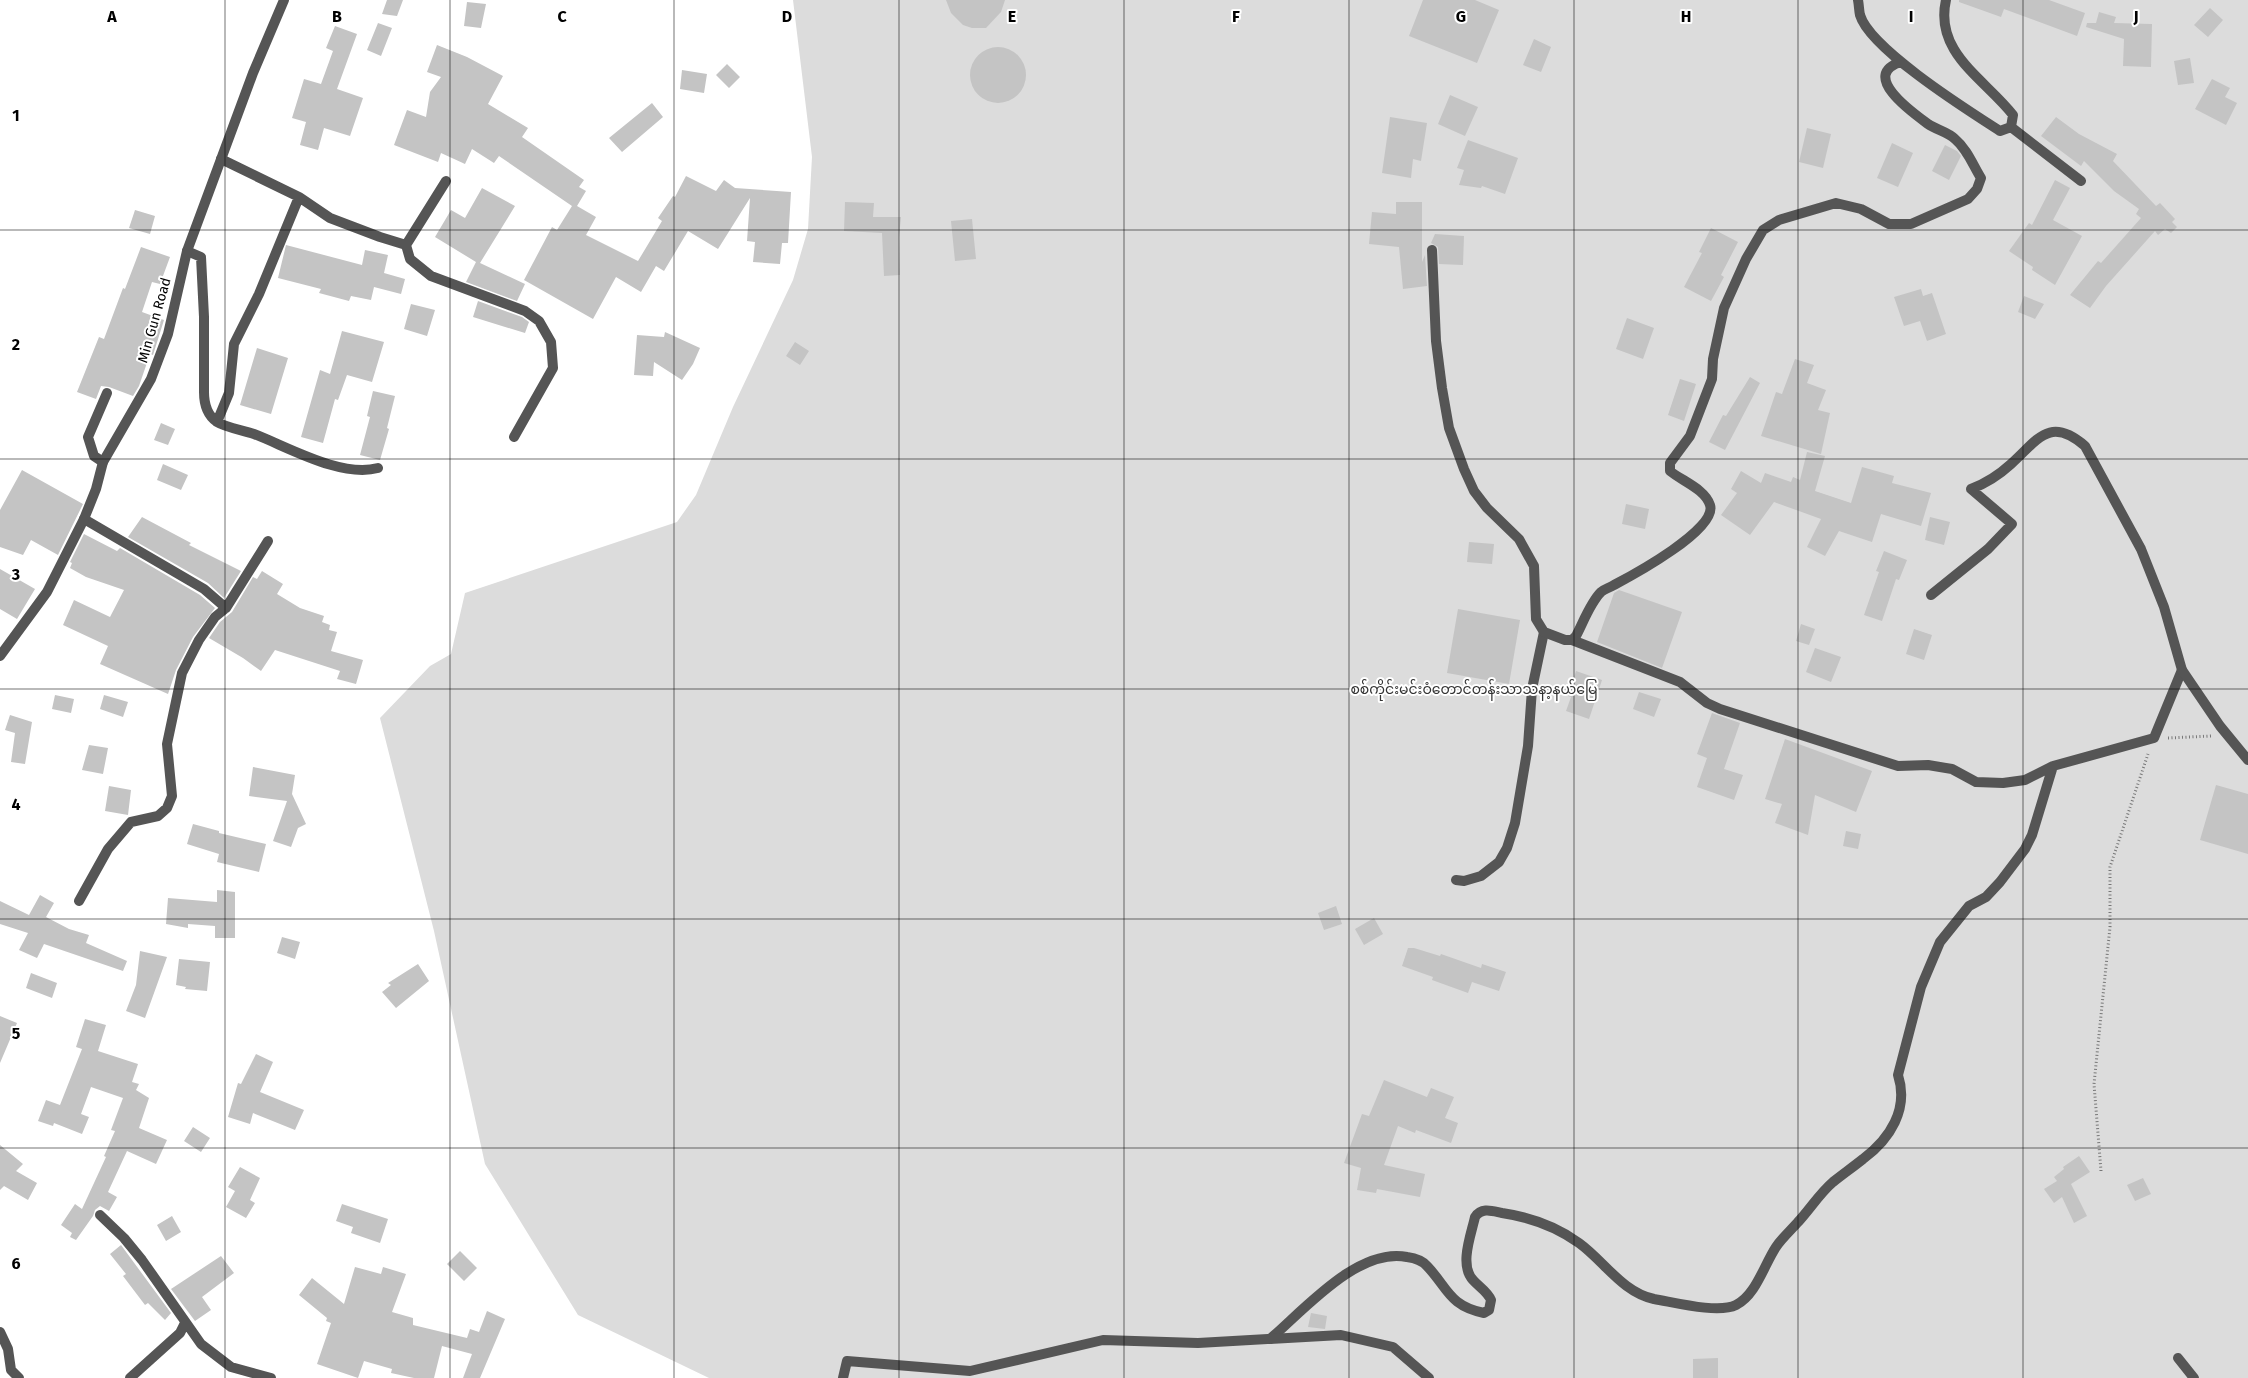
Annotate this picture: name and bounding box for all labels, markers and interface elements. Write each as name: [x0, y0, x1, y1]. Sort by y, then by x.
text: A: [106, 7, 117, 26]
text: B: [332, 7, 342, 26]
text: C: [557, 7, 567, 26]
text: D: [782, 7, 792, 26]
text: E: [1008, 7, 1016, 26]
text: F: [1232, 7, 1240, 26]
text: G: [1456, 7, 1466, 26]
text: H: [1681, 7, 1691, 26]
text: I: [1909, 7, 1913, 26]
text: J: [2132, 7, 2139, 26]
text: 1: [12, 106, 20, 125]
street label: Min Gun Road: [134, 276, 175, 365]
text: 2: [12, 335, 20, 354]
text: 3: [11, 565, 20, 584]
park label: စစ်ကိုင်းမင်းဝံတောင်တန်းသာသနာ့နယ်မြေ: [1350, 679, 1598, 701]
text: 4: [11, 795, 21, 814]
text: 5: [12, 1024, 21, 1043]
text: 6: [11, 1254, 21, 1273]

